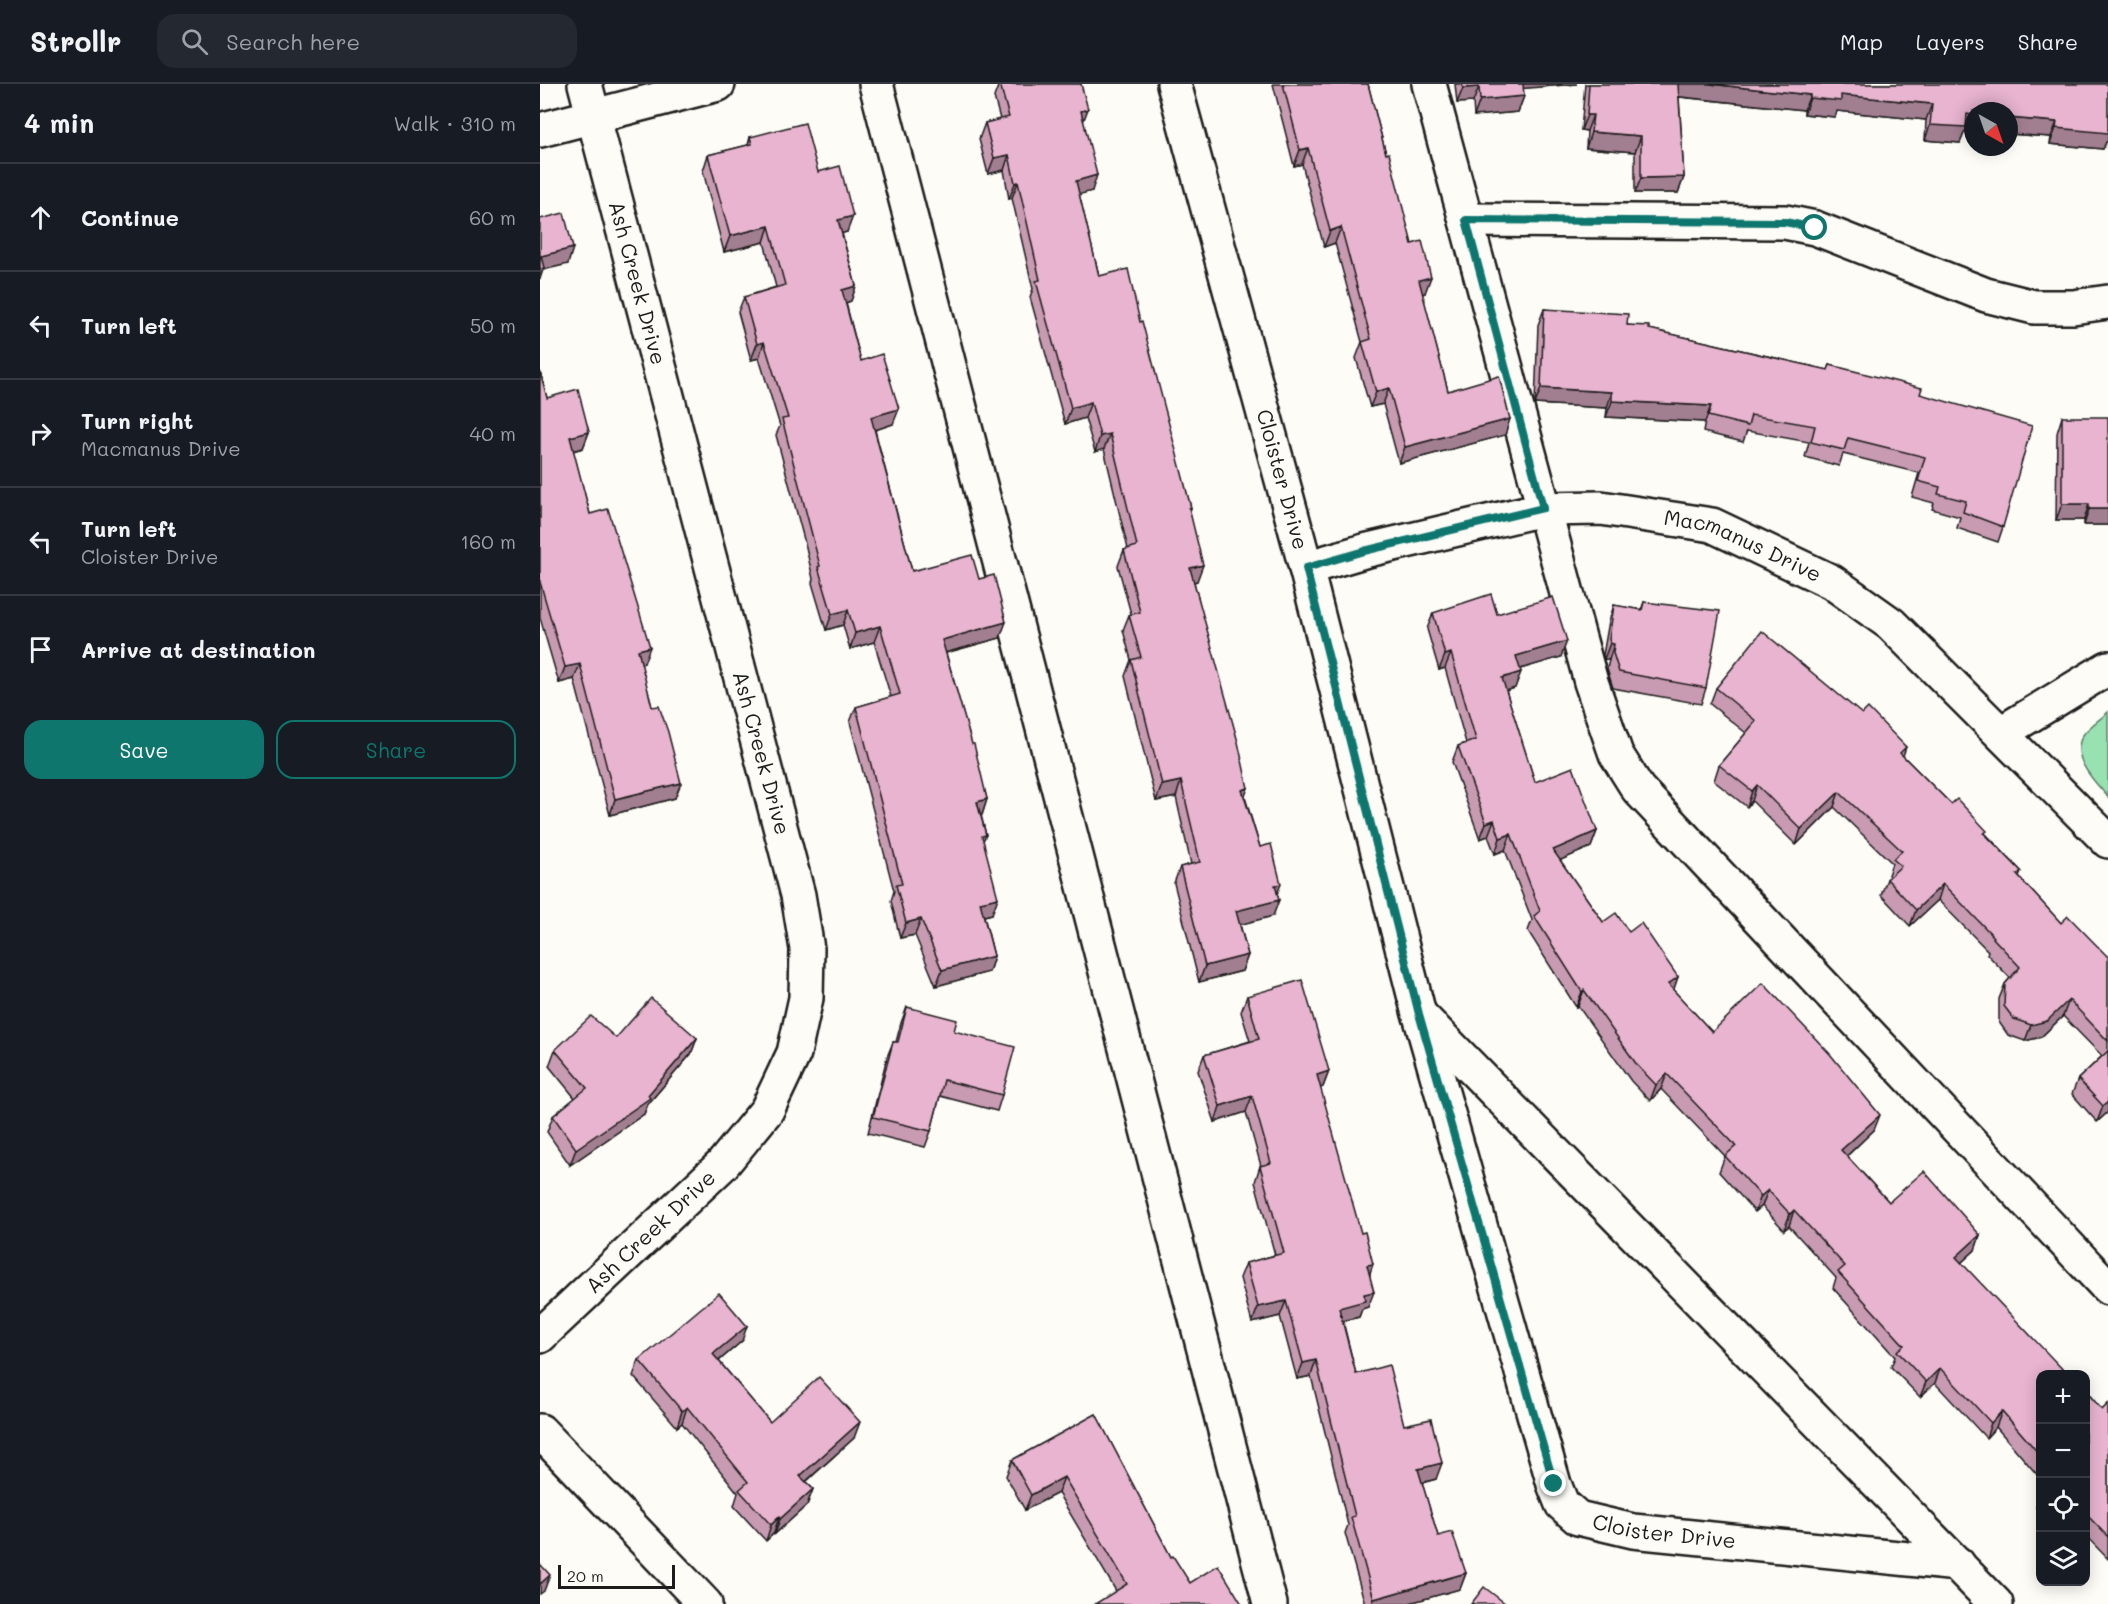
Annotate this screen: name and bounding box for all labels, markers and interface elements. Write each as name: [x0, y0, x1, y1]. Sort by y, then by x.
search box: [157, 14, 577, 68]
text: Strollr: [30, 23, 121, 59]
icon: search: [178, 25, 211, 58]
text: Search here: [226, 27, 360, 56]
text: Map: [1840, 28, 1883, 55]
text: Layers: [1916, 28, 1985, 55]
text: Share: [2018, 28, 2078, 55]
north arrow: [1964, 102, 2018, 156]
text: 4 min: [24, 106, 94, 140]
text: Walk · 310 m: [393, 110, 516, 136]
street label: Ash Creek Drive: [604, 198, 673, 367]
icon: ahead: [24, 201, 57, 234]
text: Continue: [81, 203, 179, 232]
text: 60 m: [469, 204, 516, 230]
route start: [1801, 214, 1827, 240]
icon: left: [24, 309, 57, 342]
text: Turn left: [81, 311, 177, 340]
text: 50 m: [470, 312, 516, 338]
text: Turn right: [81, 406, 193, 435]
street label: Cloister Drive: [1251, 406, 1315, 552]
icon: right: [24, 417, 57, 450]
text: 40 m: [470, 420, 516, 446]
text: Macmanus Drive: [81, 435, 241, 461]
street label: Macmanus Drive: [1662, 503, 1826, 587]
text: Turn left: [81, 514, 177, 543]
icon: left: [24, 525, 57, 558]
text: 160 m: [460, 528, 516, 554]
text: Cloister Drive: [81, 543, 218, 569]
icon: arrive: [24, 633, 57, 666]
text: Arrive at destination: [81, 635, 316, 664]
street label: Ash Creek Drive: [728, 668, 797, 837]
button: Save: [24, 720, 264, 779]
button: Share: [276, 720, 516, 779]
street label: Ash Creek Drive: [579, 1163, 720, 1298]
map controls: [2036, 1370, 2090, 1586]
button: +: [2036, 1370, 2090, 1424]
button: −: [2036, 1424, 2090, 1478]
route end: [1540, 1470, 1566, 1496]
button: locate: [2036, 1478, 2090, 1532]
street label: Cloister Drive: [1590, 1507, 1737, 1553]
button: layers: [2036, 1532, 2090, 1586]
scale bar: [558, 1562, 675, 1590]
text: 20 m: [567, 1565, 604, 1586]

